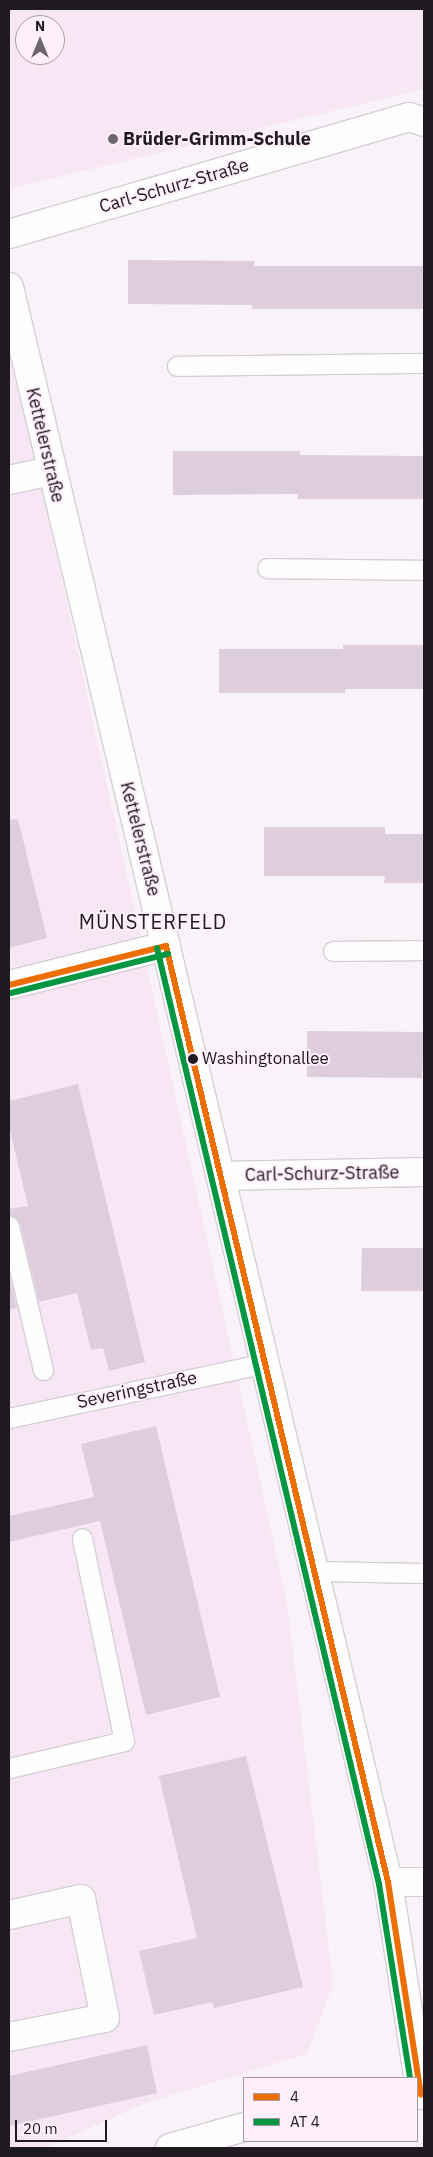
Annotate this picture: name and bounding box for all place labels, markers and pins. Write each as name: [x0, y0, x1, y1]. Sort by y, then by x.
place label: Brüder-Grimm-Schule: [123, 128, 311, 150]
marker: Brüder-Grimm-Schule: [107, 133, 119, 145]
place label: Washingtonallee: [202, 1049, 329, 1069]
marker: Washingtonallee: [188, 1054, 198, 1064]

